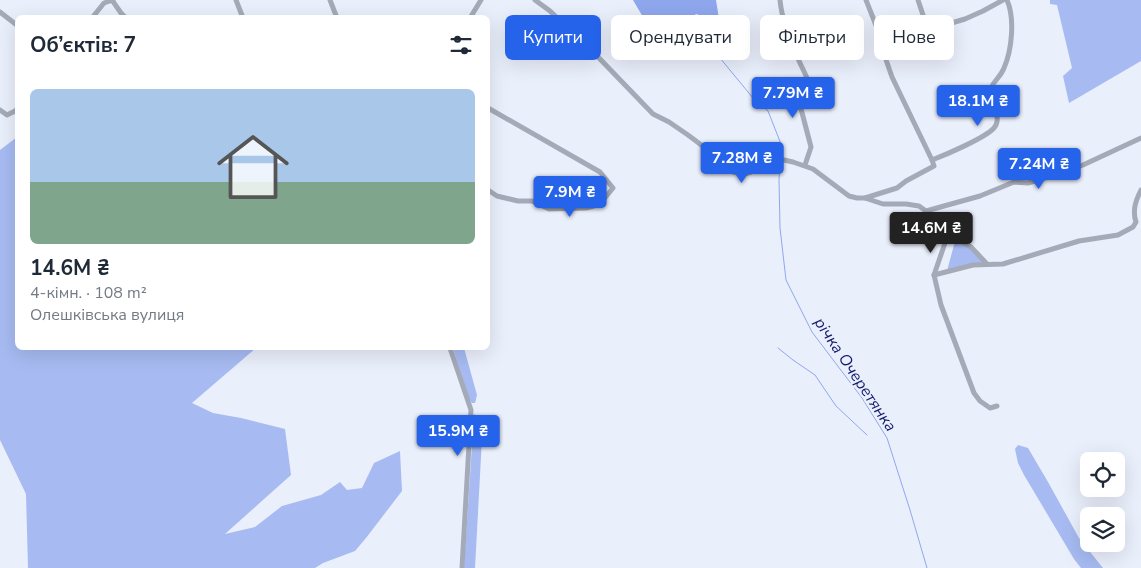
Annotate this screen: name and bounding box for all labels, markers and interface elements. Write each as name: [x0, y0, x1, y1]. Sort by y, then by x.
chip: Купити: [505, 15, 601, 60]
chip: Орендувати: [611, 15, 750, 60]
chip: Фільтри: [760, 15, 864, 60]
chip: Нове: [874, 15, 954, 60]
text: Об’єктів: 7: [30, 31, 136, 59]
icon: filters: [447, 31, 475, 59]
pin: 7.79M ₴: [747, 76, 839, 119]
text: 7.79M ₴: [763, 82, 823, 104]
pin: 18.1M ₴: [932, 84, 1024, 127]
text: 18.1M ₴: [948, 90, 1008, 112]
icon: home: [208, 122, 298, 212]
pin: 7.28M ₴: [696, 142, 788, 184]
text: 7.28M ₴: [712, 147, 772, 169]
pin: 7.24M ₴: [993, 148, 1085, 190]
text: 7.24M ₴: [1009, 153, 1069, 175]
pin: 7.9M ₴: [529, 176, 611, 218]
text: 7.9M ₴: [545, 181, 595, 203]
pin: 14.6M ₴: [885, 212, 977, 254]
text: 14.6M ₴: [901, 217, 961, 239]
text: 14.6M ₴: [30, 254, 110, 282]
text: 4-кімн. · 108 m²: [30, 282, 147, 304]
text: Олешківська вулиця: [30, 304, 184, 326]
water label: річка Очеретянка: [809, 313, 902, 436]
pin: 15.9M ₴: [412, 414, 504, 457]
text: 15.9M ₴: [428, 420, 488, 442]
map controls: [1080, 452, 1125, 552]
button: locate: [1080, 452, 1125, 497]
button: layers: [1080, 507, 1125, 552]

